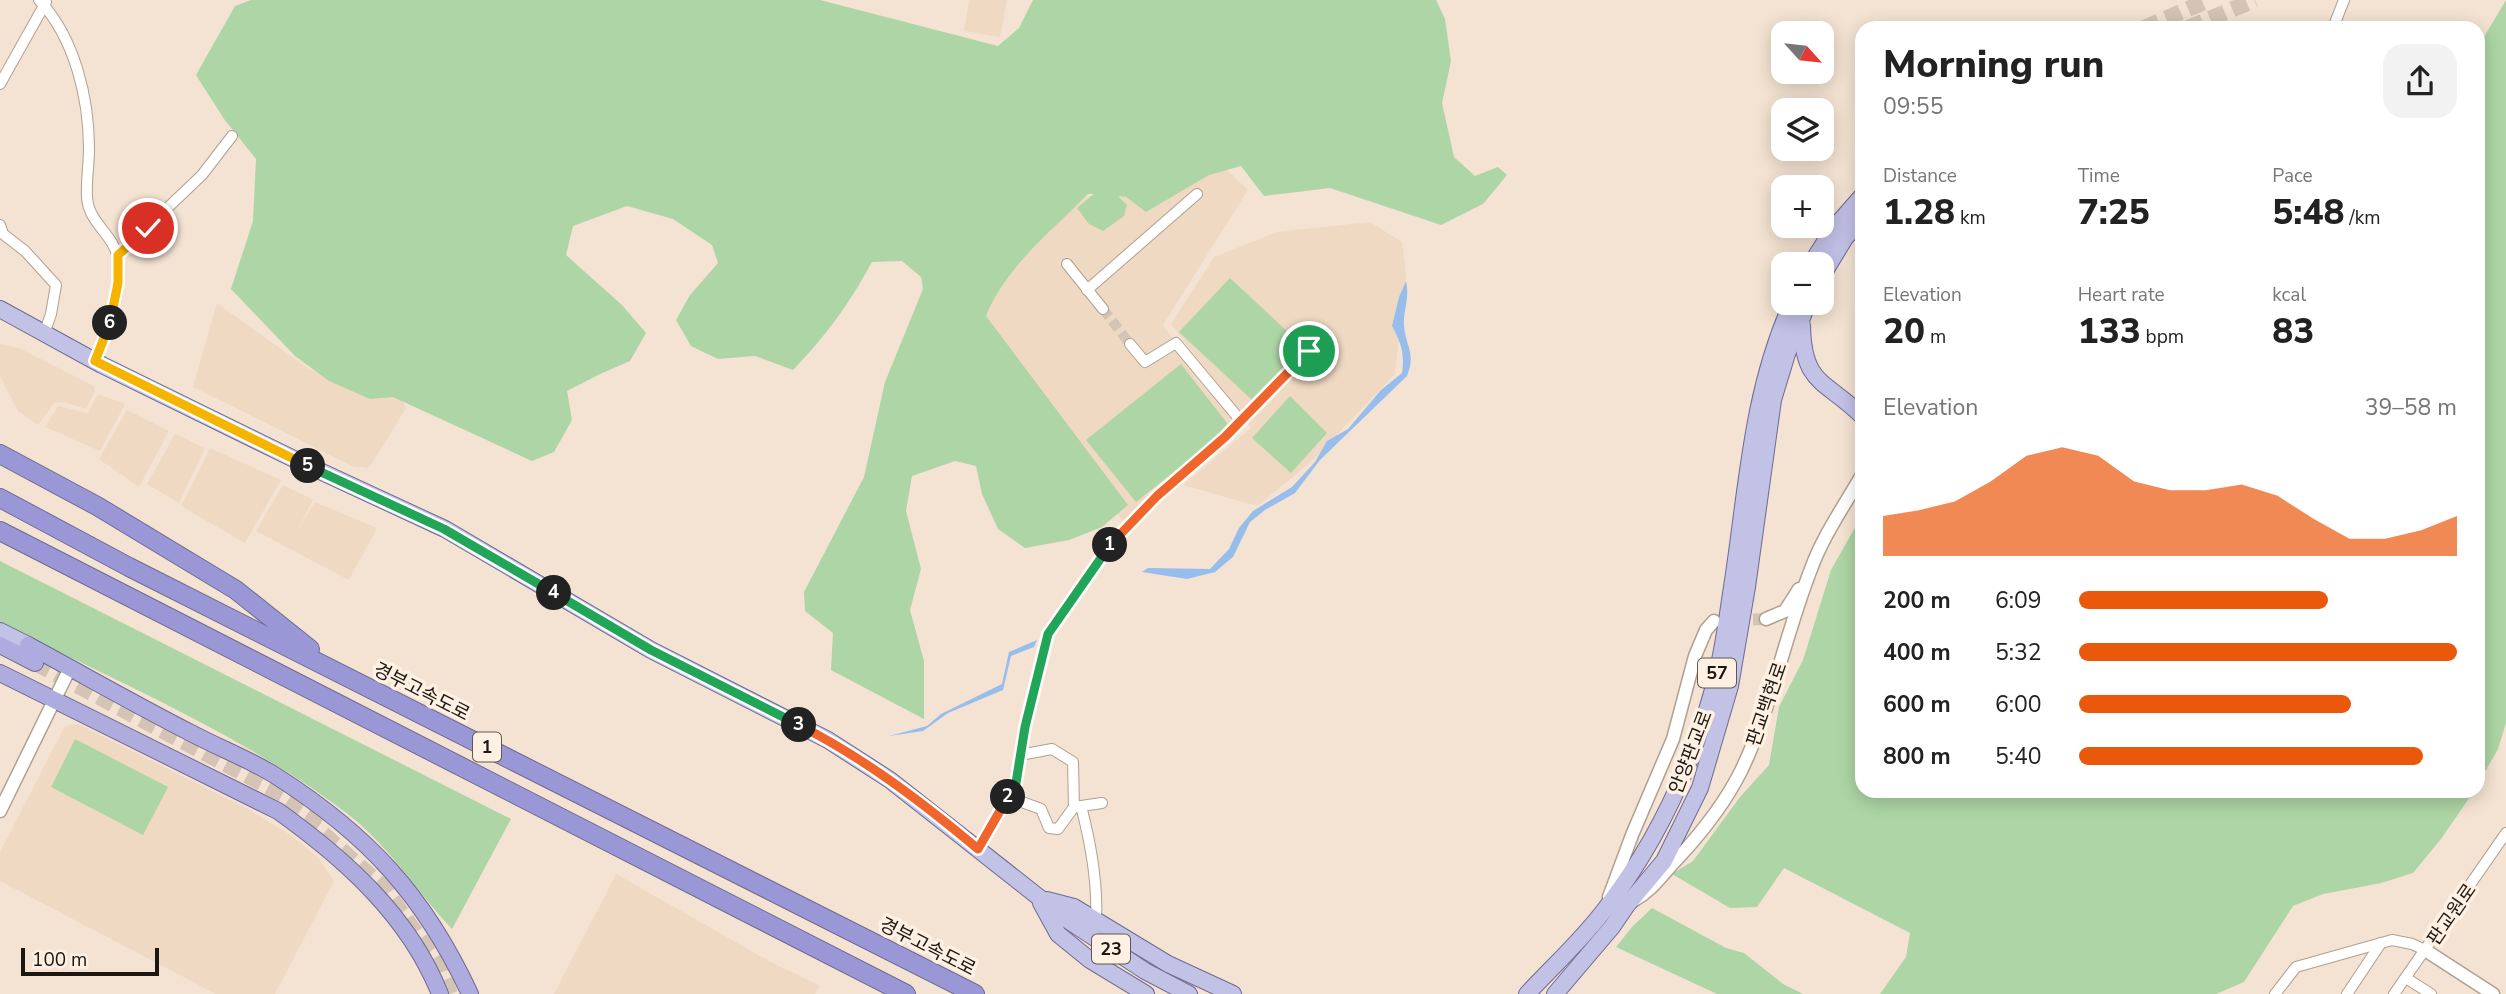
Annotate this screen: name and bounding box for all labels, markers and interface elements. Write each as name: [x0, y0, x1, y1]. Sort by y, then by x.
north arrow: [1771, 21, 1834, 84]
map controls: [1771, 21, 1834, 315]
text: Morning run: [1883, 39, 2104, 90]
button: share: [2383, 44, 2457, 118]
text: 09:55: [1883, 91, 1943, 122]
button: layers: [1771, 98, 1834, 161]
text: Distance: [1883, 163, 1957, 189]
text: Time: [2078, 163, 2120, 189]
text: Pace: [2272, 163, 2313, 189]
button: +: [1771, 175, 1834, 238]
text: 1.28: [1883, 189, 1955, 236]
text: 7:25: [2078, 189, 2150, 236]
text: 5:48: [2272, 189, 2344, 236]
pin: [118, 198, 178, 258]
text: km: [1955, 205, 1986, 231]
text: /km: [2344, 205, 2380, 231]
icon: check: [129, 209, 167, 247]
button: −: [1771, 252, 1834, 315]
text: Elevation: [1883, 282, 1962, 308]
text: Heart rate: [2078, 282, 2165, 308]
text: kcal: [2272, 282, 2306, 308]
pin: 6: [92, 306, 128, 340]
text: 20: [1883, 308, 1925, 355]
text: 133: [2078, 308, 2141, 355]
text: 83: [2272, 308, 2314, 355]
text: 6: [104, 309, 115, 335]
pin: [1279, 321, 1339, 381]
text: m: [1925, 324, 1946, 350]
text: bpm: [2141, 324, 2184, 350]
icon: arrive: [1290, 332, 1328, 370]
text: Elevation: [1883, 392, 1978, 423]
text: 39–58 m: [2365, 392, 2457, 423]
pin: 5: [290, 448, 326, 484]
text: 5: [302, 452, 313, 478]
pin: 1: [1092, 528, 1128, 562]
text: 1: [1104, 531, 1115, 557]
pin: 4: [536, 576, 572, 610]
text: 4: [548, 579, 559, 605]
text: 200 m: [1883, 585, 1951, 616]
text: 6:09: [1995, 585, 2042, 616]
text: 400 m: [1883, 637, 1951, 668]
text: 5:32: [1995, 637, 2042, 668]
street label: 경부고속도로: [369, 656, 474, 727]
road number: 57: [1698, 658, 1736, 688]
street label: 판교백현로: [1740, 659, 1793, 750]
text: 600 m: [1883, 689, 1951, 720]
text: 6:00: [1995, 689, 2042, 720]
street label: 안양판교로: [1663, 707, 1719, 798]
pin: 3: [782, 708, 816, 742]
text: 3: [793, 711, 804, 737]
road number: 1: [473, 732, 501, 762]
text: 800 m: [1883, 741, 1951, 772]
text: 5:40: [1995, 741, 2042, 772]
pin: 2: [990, 780, 1026, 814]
text: 2: [1002, 783, 1013, 809]
street label: 판교원로: [2421, 878, 2483, 951]
street label: 경부고속도로: [875, 911, 980, 982]
road number: 23: [1092, 934, 1130, 964]
scale bar: [21, 945, 159, 977]
text: 100 m: [32, 947, 87, 973]

